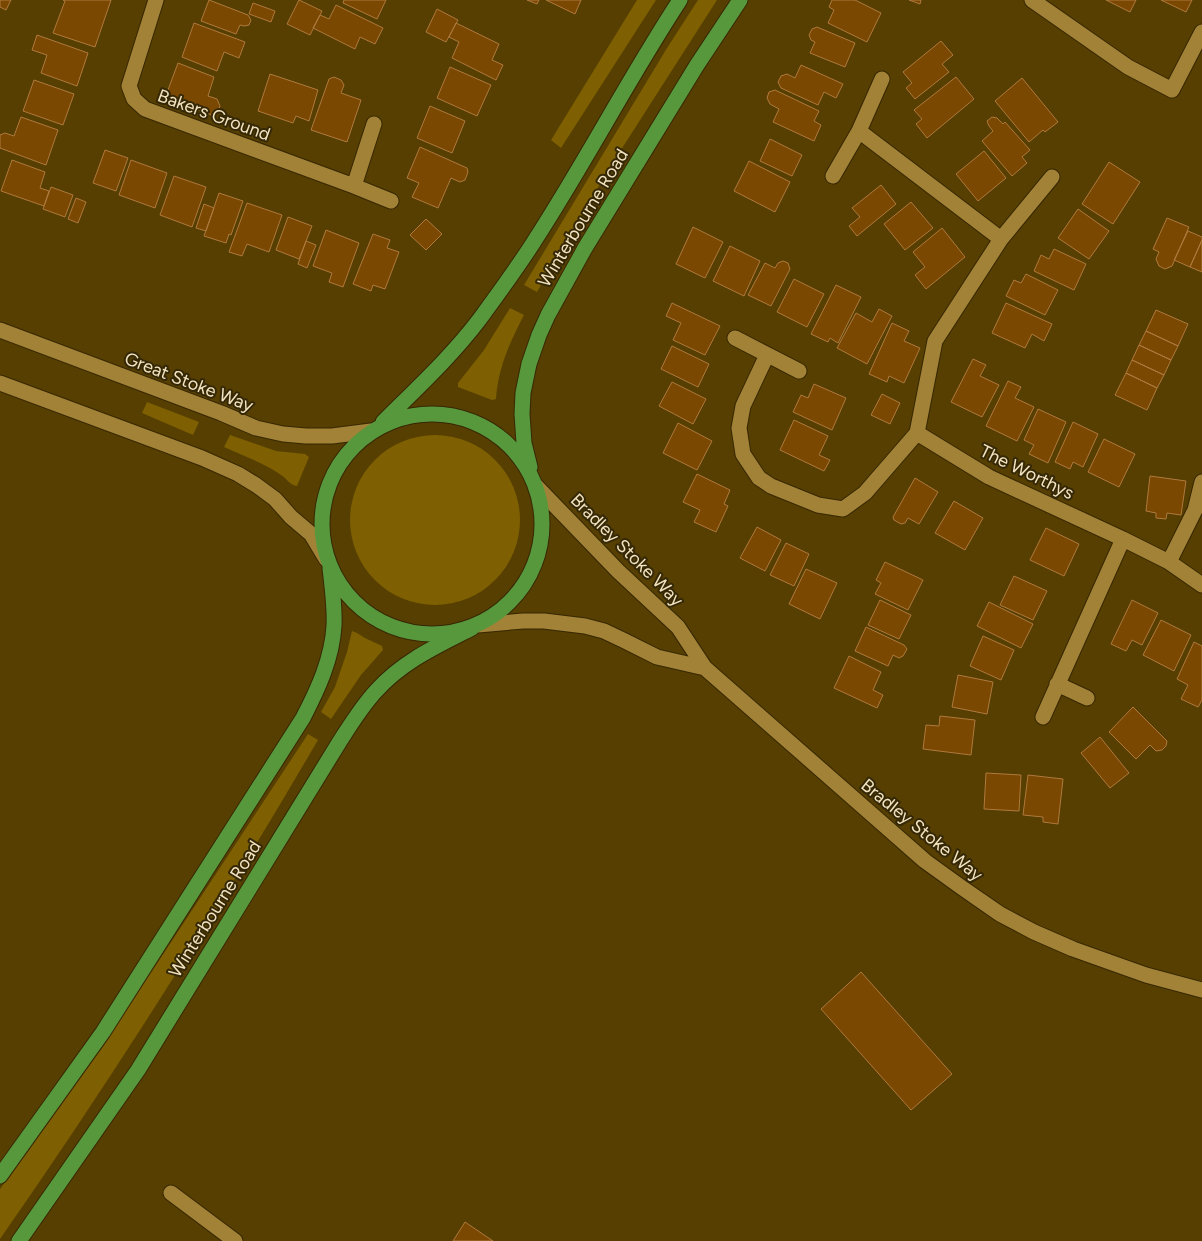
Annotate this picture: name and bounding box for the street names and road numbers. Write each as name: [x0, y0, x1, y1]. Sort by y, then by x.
street label: Bakers Ground: [155, 84, 273, 146]
street label: Winterbourne Road: [533, 145, 633, 291]
street label: Great Stoke Way: [122, 347, 257, 417]
street label: The Worthys: [976, 440, 1078, 504]
street label: Bradley Stoke Way: [566, 489, 688, 611]
street label: Bradley Stoke Way: [857, 774, 988, 886]
street label: Winterbourne Road: [164, 837, 266, 981]

